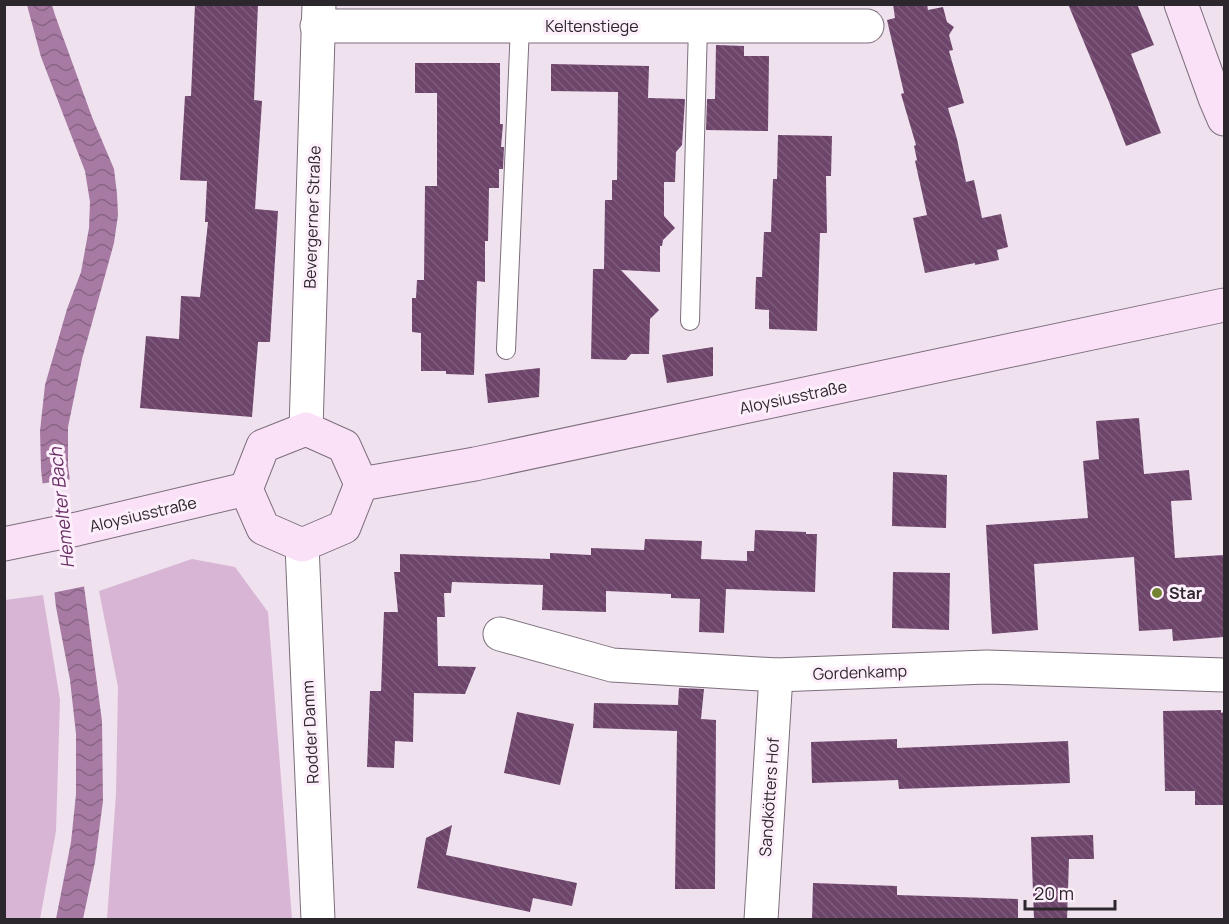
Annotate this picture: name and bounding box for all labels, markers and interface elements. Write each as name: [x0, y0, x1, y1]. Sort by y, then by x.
street label: Keltenstiege: [545, 15, 639, 37]
street label: Bevergerner Straße: [299, 145, 325, 289]
street label: Aloysiusstraße: [737, 375, 849, 419]
water label: Hemelter Bach: [43, 445, 79, 570]
street label: Aloysiusstraße: [87, 491, 199, 537]
place label: Star: [1169, 582, 1202, 604]
marker: Star: [1150, 586, 1164, 600]
street label: Gordenkamp: [812, 659, 908, 685]
street label: Rodder Damm: [296, 680, 324, 784]
street label: Sandkötters Hof: [754, 736, 784, 857]
scale bar: [1025, 873, 1115, 911]
text: 20 m: [1034, 881, 1074, 905]

